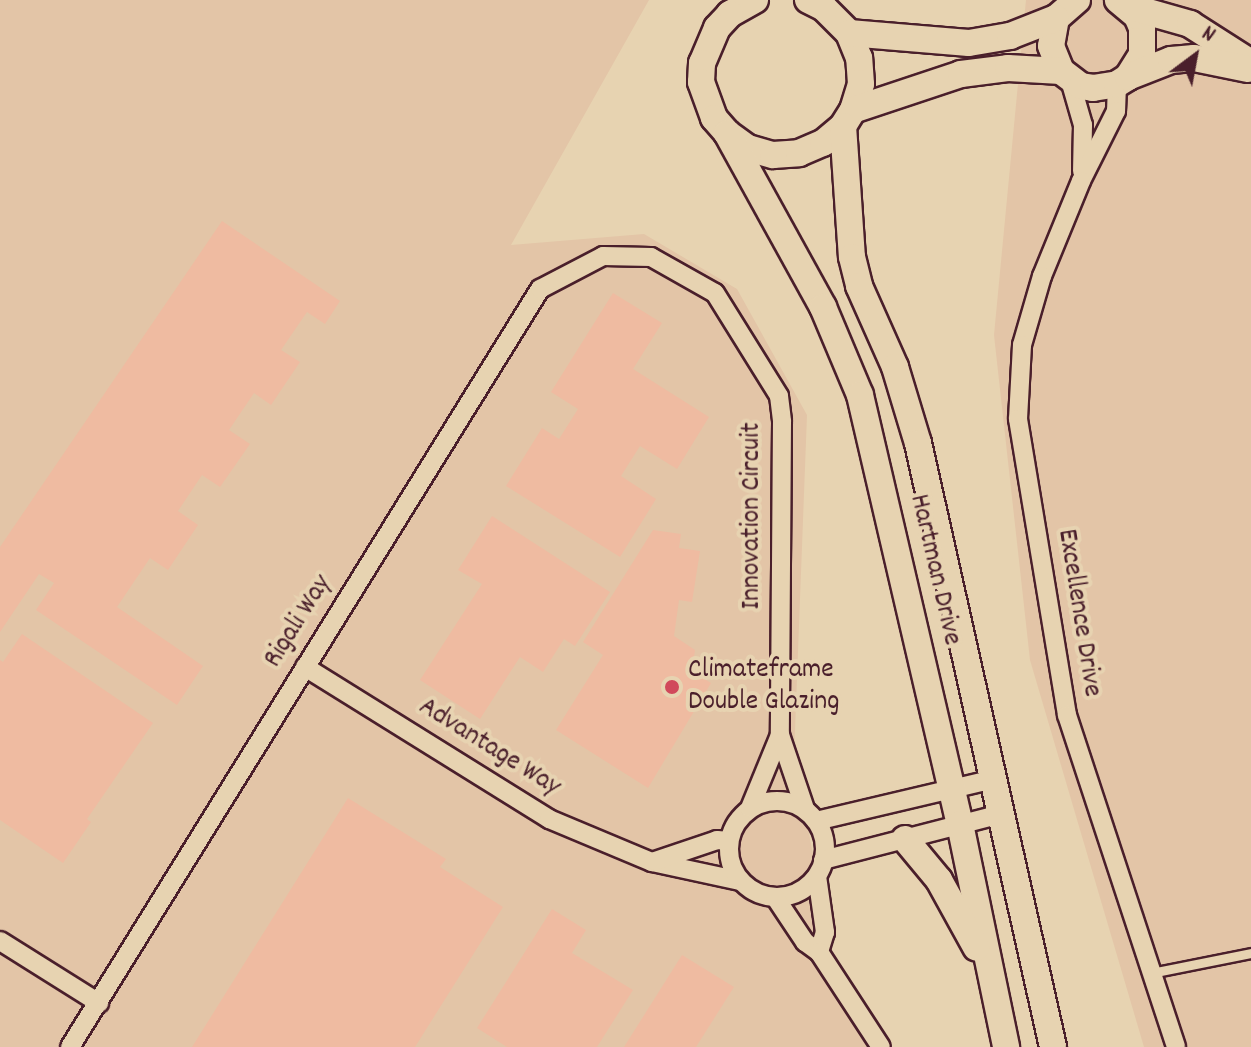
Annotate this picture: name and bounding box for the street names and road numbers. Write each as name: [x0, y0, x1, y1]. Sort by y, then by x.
street label: Innovation Circuit: [736, 422, 770, 610]
street label: Hartman Drive: [900, 491, 968, 649]
street label: Excellence Drive: [1048, 527, 1108, 699]
street label: Rigali Way: [257, 569, 341, 675]
street label: Advantage Way: [412, 691, 566, 805]

